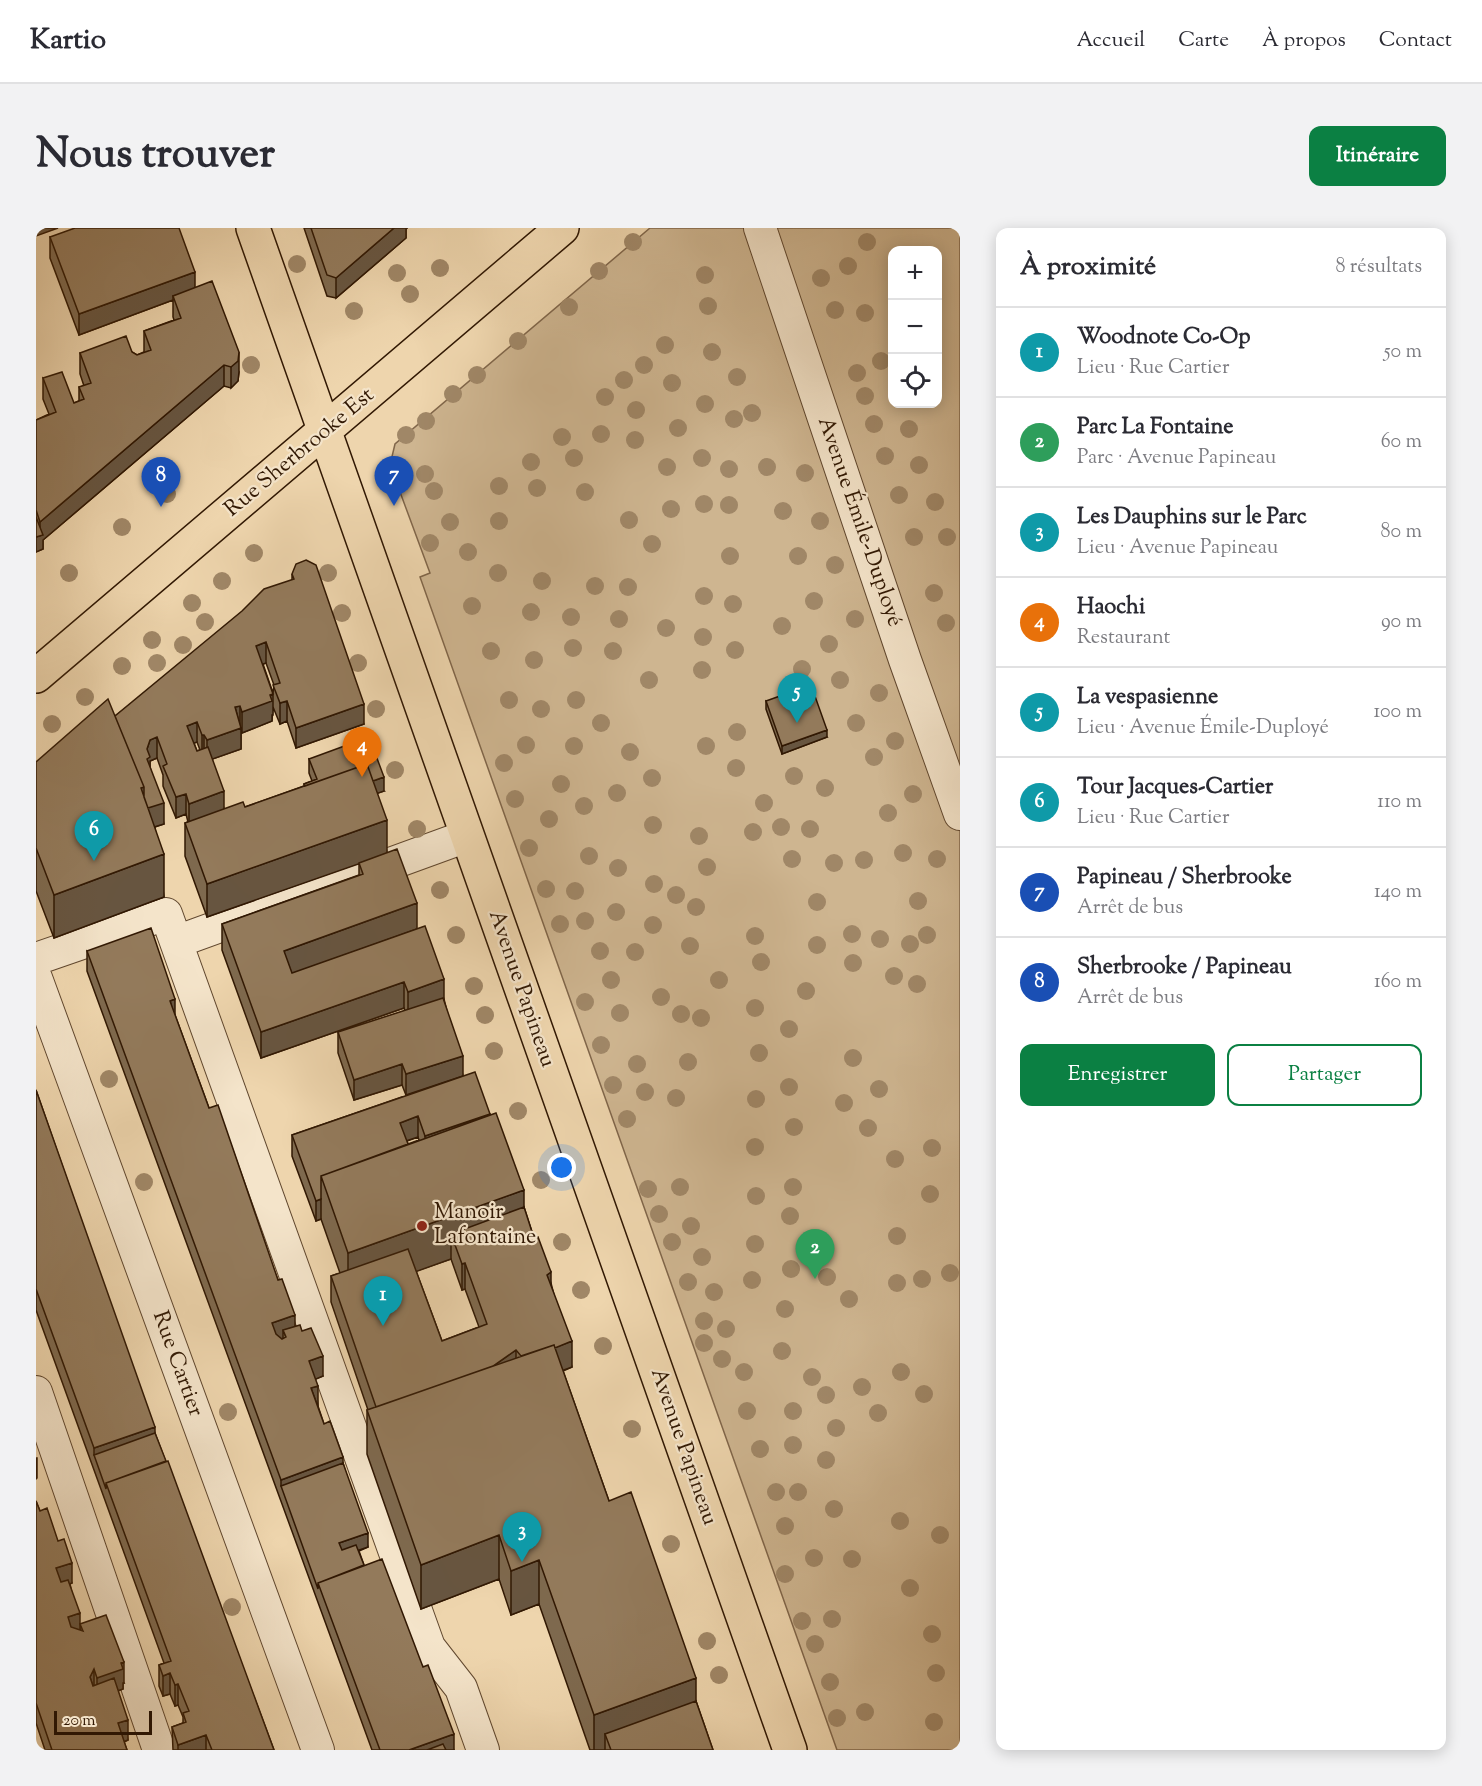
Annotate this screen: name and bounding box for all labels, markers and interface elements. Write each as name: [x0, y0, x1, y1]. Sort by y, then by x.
text: Kartio: [30, 21, 106, 61]
text: Accueil: [1077, 26, 1145, 56]
text: Carte: [1178, 26, 1229, 56]
text: À propos: [1262, 26, 1346, 56]
text: Contact: [1379, 26, 1452, 56]
text: Nous trouver: [36, 126, 275, 186]
button: Itinéraire: [1309, 126, 1446, 186]
map controls: [888, 246, 942, 408]
button: +: [888, 246, 942, 300]
text: À proximité: [1020, 249, 1156, 286]
text: 8 résultats: [1336, 253, 1422, 282]
button: −: [888, 300, 942, 354]
text: Woodnote Co-Op: [1077, 322, 1251, 354]
text: 1: [1036, 338, 1043, 367]
text: 50 m: [1384, 338, 1422, 367]
button: locate: [888, 354, 942, 408]
text: Lieu · Rue Cartier: [1077, 354, 1229, 383]
street label: Rue Sherbrooke Est: [218, 380, 382, 525]
text: Parc La Fontaine: [1077, 412, 1234, 444]
street label: Avenue Émile-Duployé: [808, 413, 911, 631]
text: 2: [1035, 428, 1044, 457]
text: 60 m: [1381, 428, 1422, 457]
text: Parc · Avenue Papineau: [1077, 444, 1276, 473]
pin: 7: [374, 456, 414, 506]
pin: 8: [142, 458, 180, 507]
text: Les Dauphins sur le Parc: [1077, 502, 1307, 534]
text: 3: [1035, 518, 1044, 547]
text: 80 m: [1381, 518, 1422, 547]
text: Lieu · Avenue Papineau: [1077, 534, 1278, 563]
text: Haochi: [1077, 592, 1145, 624]
text: 4: [1034, 608, 1045, 637]
text: 90 m: [1381, 608, 1422, 637]
text: Restaurant: [1077, 624, 1170, 653]
pin: 5: [778, 674, 816, 723]
text: La vespasienne: [1077, 682, 1218, 714]
text: 5: [1036, 698, 1043, 727]
text: 100 m: [1373, 698, 1422, 727]
text: Lieu · Avenue Émile-Duployé: [1077, 714, 1329, 743]
pin: 4: [342, 728, 382, 777]
text: Tour Jacques-Cartier: [1077, 772, 1273, 804]
text: 6: [1035, 788, 1044, 817]
text: 110 m: [1377, 788, 1422, 817]
text: Lieu · Rue Cartier: [1077, 804, 1229, 833]
pin: 6: [74, 812, 114, 861]
text: Papineau / Sherbrooke: [1077, 862, 1292, 894]
text: 7: [1034, 878, 1045, 907]
text: 140 m: [1374, 878, 1422, 907]
text: Arrêt de bus: [1077, 894, 1183, 923]
street label: Avenue Papineau: [479, 906, 563, 1072]
text: Sherbrooke / Papineau: [1077, 952, 1292, 984]
text: 8: [1035, 968, 1045, 997]
text: 160 m: [1374, 968, 1422, 997]
text: Arrêt de bus: [1077, 984, 1183, 1013]
button: Enregistrer: [1020, 1044, 1215, 1106]
button: Partager: [1227, 1044, 1422, 1106]
your location: [547, 1153, 576, 1182]
place label: Manoir Lafontaine: [434, 1197, 536, 1254]
marker: Manoir Lafontaine: [415, 1219, 429, 1233]
pin: 2: [796, 1230, 834, 1279]
pin: 1: [364, 1276, 402, 1326]
street label: Rue Cartier: [143, 1307, 211, 1421]
street label: Avenue Papineau: [641, 1364, 725, 1530]
pin: 3: [502, 1512, 542, 1562]
scale bar: [54, 1708, 152, 1736]
text: 20 m: [63, 1710, 96, 1733]

